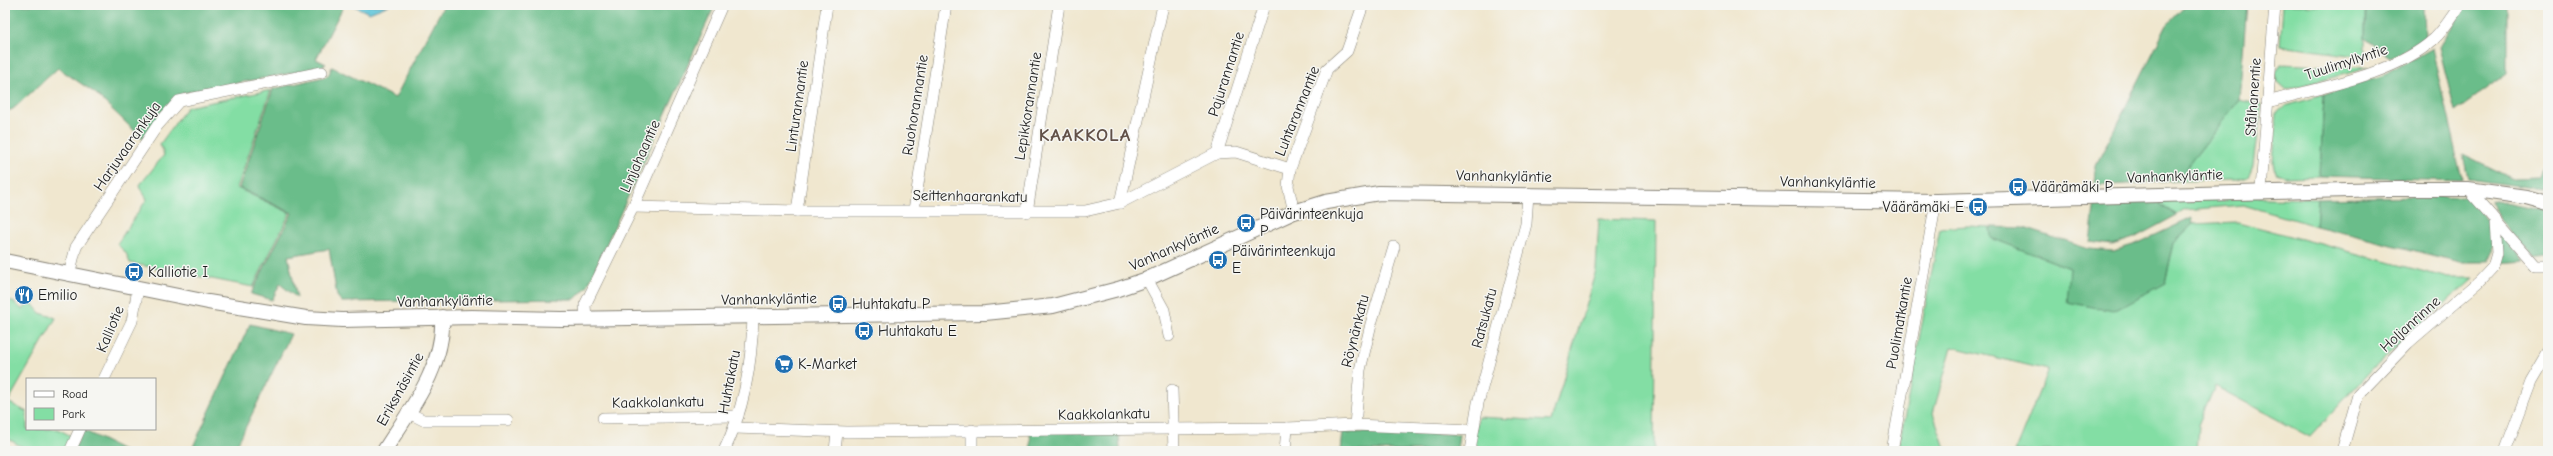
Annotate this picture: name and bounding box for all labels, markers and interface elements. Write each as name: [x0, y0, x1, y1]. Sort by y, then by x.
street label: Pajurannantie: [1204, 29, 1248, 119]
street label: Tuulimyllyntie: [2302, 40, 2390, 84]
street label: Lepikkorannantie: [1011, 50, 1046, 161]
street label: Ruohorannantie: [898, 53, 932, 157]
street label: Stålhanentie: [2241, 57, 2265, 137]
street label: Linturannantie: [782, 59, 812, 153]
street label: Luhtarannantie: [1271, 63, 1323, 159]
street label: Harjuvaarankuja: [89, 98, 165, 194]
street label: Linjahaantie: [616, 116, 664, 195]
district label: KAAKKOLA: [1039, 124, 1131, 146]
street label: Vanhankyläntie: [2127, 165, 2224, 187]
street label: Vanhankyläntie: [1456, 166, 1553, 186]
street label: Vanhankyläntie: [1780, 172, 1877, 192]
bus stop icon: Väärämäki P: [2007, 176, 2029, 198]
place label: Väärämäki P: [2032, 178, 2113, 196]
street label: Seittenhaarankatu: [912, 186, 1028, 206]
bus stop icon: Väärämäki E: [1967, 196, 1989, 218]
place label: Väärämäki E: [1883, 198, 1964, 216]
place label: Päivärinteenkuja P: [1260, 205, 1364, 240]
bus stop icon: Päivärinteenkuja P: [1235, 212, 1257, 234]
street label: Vanhankyläntie: [1127, 219, 1222, 275]
place label: Päivärinteenkuja E: [1232, 242, 1336, 277]
bus stop icon: Päivärinteenkuja E: [1207, 249, 1229, 271]
bus stop icon: Kalliotie I: [123, 261, 145, 283]
place label: Kalliotie I: [148, 263, 208, 281]
street label: Puolimatkantie: [1882, 275, 1916, 371]
restaurant icon: Emilio: [13, 284, 35, 306]
place label: Emilio: [38, 286, 78, 304]
street label: Ratsukatu: [1467, 286, 1501, 350]
street label: Vanhankyläntie: [721, 289, 818, 309]
street label: Vanhankyläntie: [397, 291, 494, 311]
street label: Holjanrinne: [2376, 292, 2444, 356]
bus stop icon: Huhtakatu P: [827, 293, 849, 315]
street label: Röynänkatu: [1337, 293, 1373, 369]
place label: Huhtakatu P: [852, 295, 931, 313]
street label: Kalliotie: [92, 302, 128, 355]
bus stop icon: Huhtakatu E: [853, 320, 875, 342]
place label: Huhtakatu E: [878, 322, 957, 340]
street label: Huhtakatu: [714, 348, 744, 416]
street label: Eriksnäsintie: [372, 349, 428, 429]
supermarket icon: K-Market: [773, 353, 795, 375]
place label: K-Market: [798, 355, 858, 373]
legend: [26, 378, 156, 430]
text: Road: [62, 387, 88, 401]
street label: Kaakkolankatu: [612, 392, 704, 412]
street label: Kaakkolankatu: [1058, 404, 1150, 424]
text: Park: [62, 407, 85, 421]

